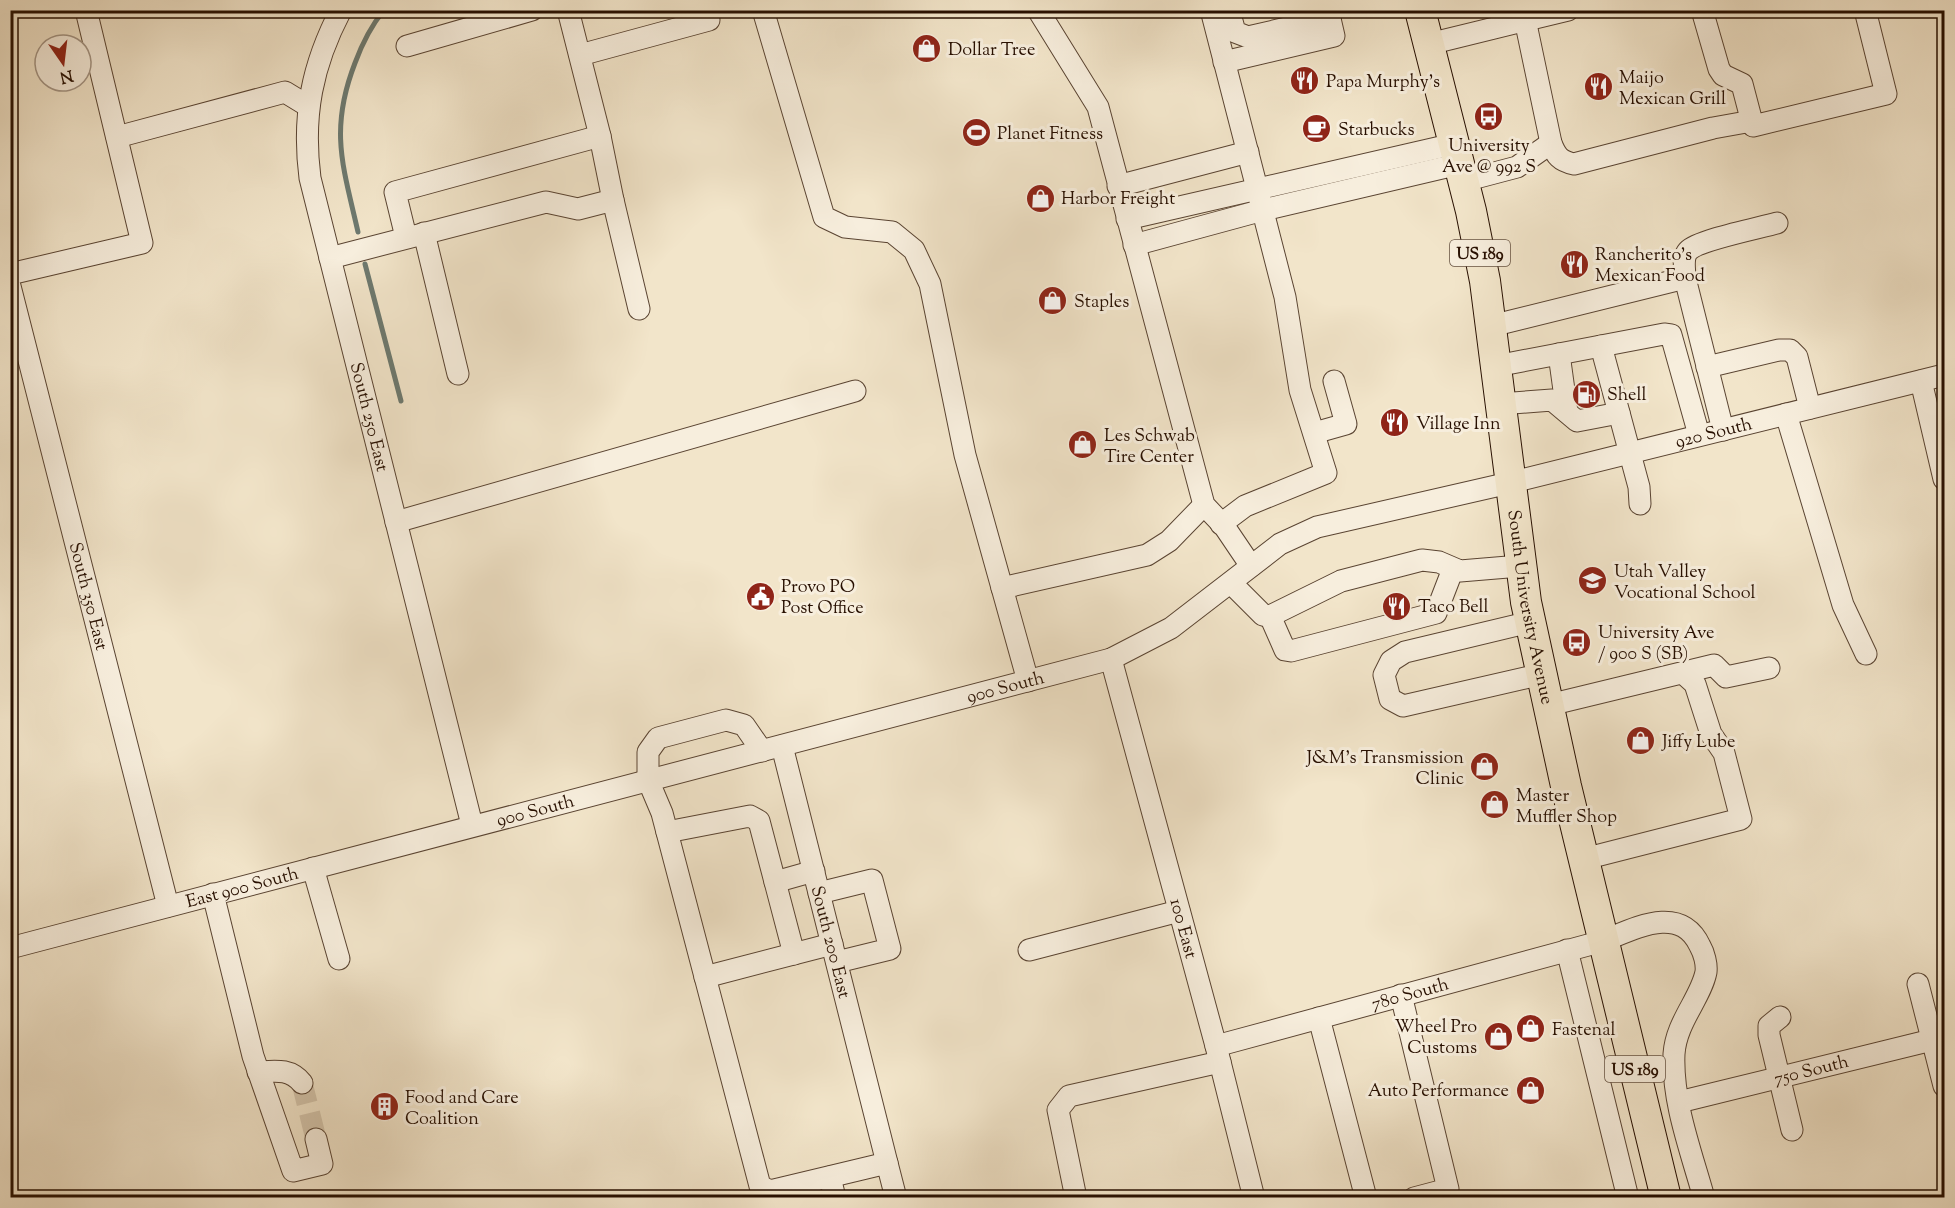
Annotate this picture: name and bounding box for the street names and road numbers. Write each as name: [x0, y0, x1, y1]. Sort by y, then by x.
road number: US 189: [1450, 240, 1510, 266]
street label: South 250 East: [342, 360, 394, 475]
street label: 920 South: [1673, 412, 1756, 456]
street label: South University Avenue: [1499, 508, 1559, 707]
street label: South 350 East: [61, 540, 113, 653]
street label: 900 South: [964, 666, 1048, 711]
street label: 900 South: [494, 789, 578, 835]
street label: East 900 South: [183, 862, 302, 916]
street label: South 200 East: [803, 883, 856, 1001]
street label: 100 East: [1162, 896, 1203, 962]
street label: 780 South: [1369, 972, 1452, 1018]
street label: 750 South: [1771, 1050, 1852, 1093]
road number: US 189: [1605, 1056, 1665, 1082]

